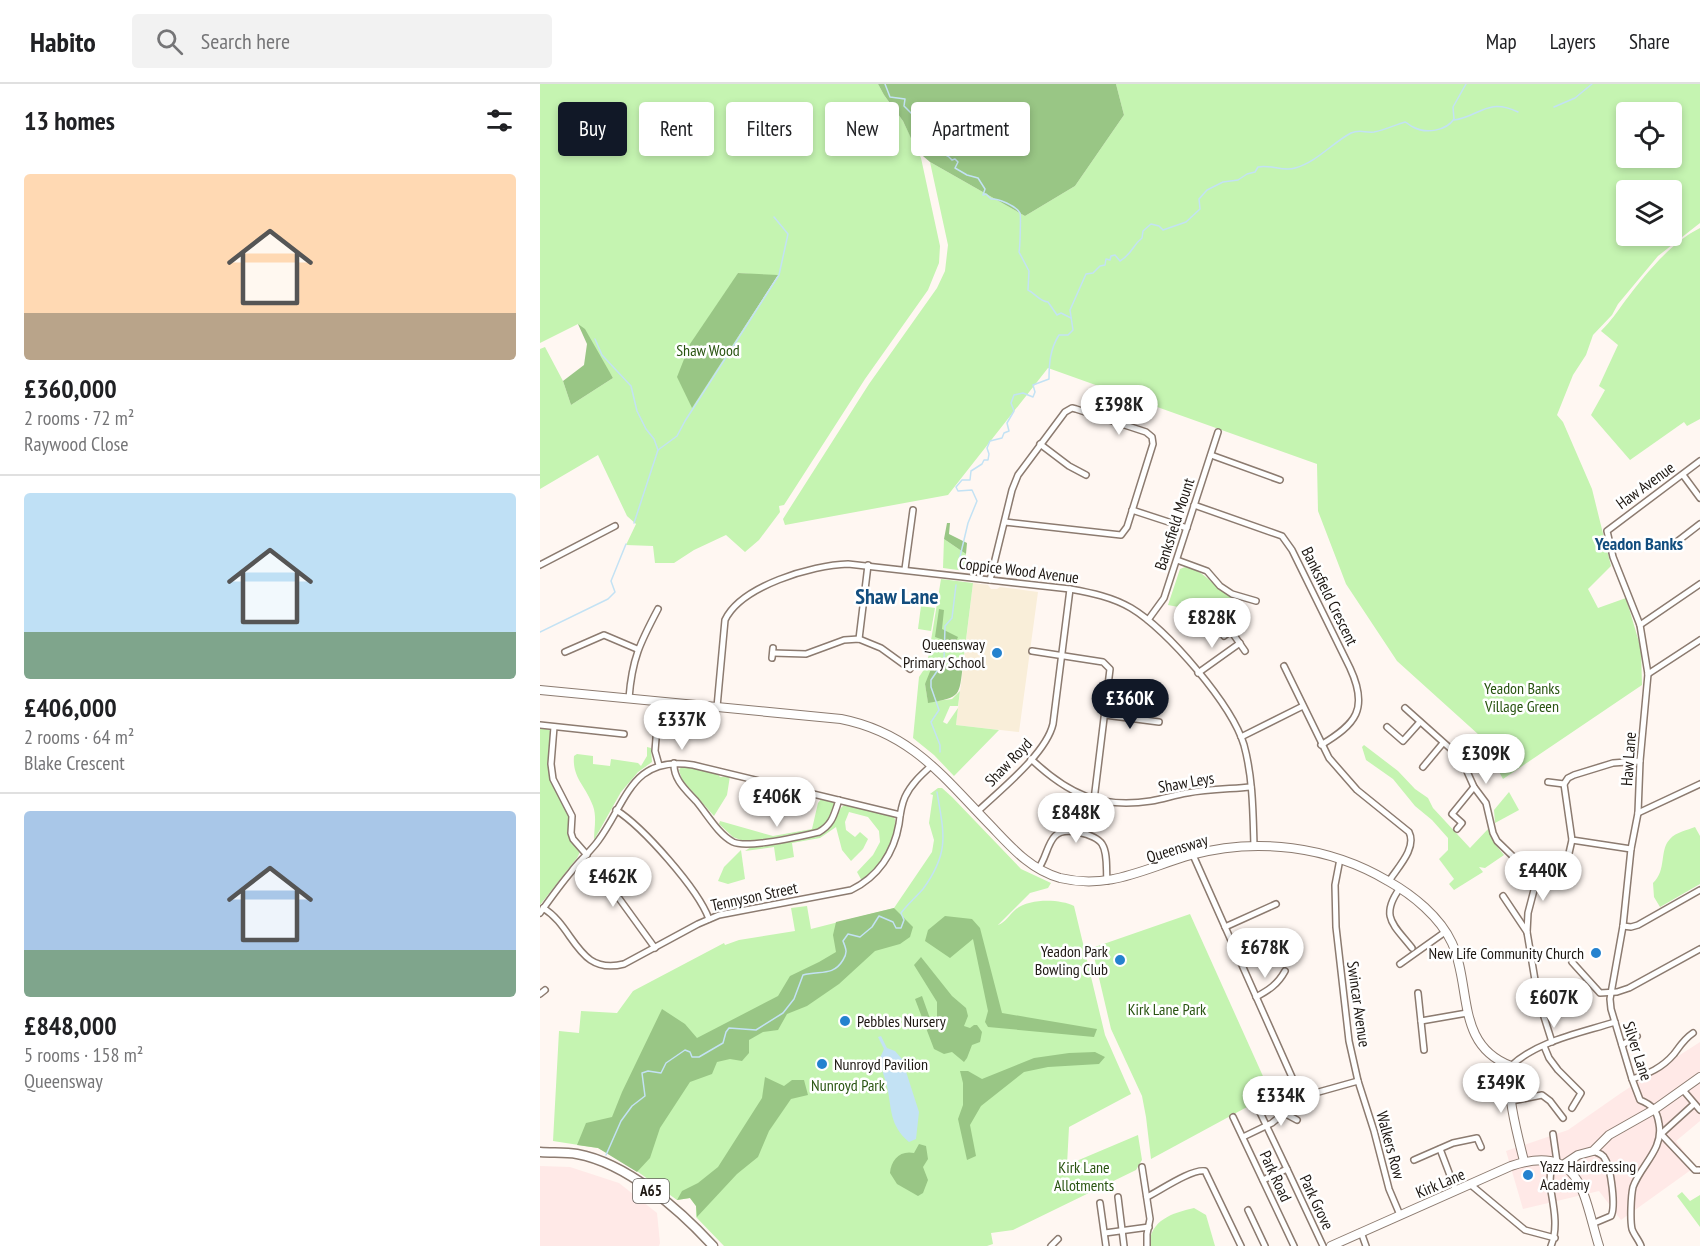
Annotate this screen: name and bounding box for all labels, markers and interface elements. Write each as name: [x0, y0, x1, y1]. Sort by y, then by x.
search box: [132, 14, 552, 68]
text: Habito: [30, 23, 96, 60]
icon: search: [153, 25, 186, 58]
text: Search here: [201, 27, 290, 55]
text: Map: [1486, 28, 1517, 55]
text: Layers: [1550, 28, 1596, 55]
text: Share: [1629, 28, 1670, 55]
chip: Buy: [558, 102, 627, 156]
chip: Rent: [639, 102, 714, 156]
chip: Filters: [726, 102, 813, 156]
chip: New: [825, 102, 899, 156]
chip: Apartment: [911, 102, 1030, 156]
map controls: [1616, 102, 1682, 246]
button: locate: [1616, 102, 1682, 168]
text: 13 homes: [24, 104, 115, 137]
icon: filters: [483, 104, 516, 137]
button: layers: [1616, 180, 1682, 246]
icon: home: [216, 213, 324, 321]
park label: Shaw Wood: [676, 340, 740, 360]
text: £360,000: [24, 372, 117, 405]
pin: £398K: [1077, 385, 1161, 436]
text: £398K: [1095, 391, 1143, 417]
text: 2 rooms · 72 m²: [24, 405, 134, 431]
text: Raywood Close: [24, 431, 129, 457]
street label: Haw Avenue: [1612, 457, 1678, 513]
street label: Banksfield Mount: [1150, 475, 1198, 573]
icon: home: [216, 532, 324, 640]
district label: Yeadon Banks: [1594, 532, 1683, 555]
street label: Banksfield Crescent: [1298, 543, 1363, 649]
street label: Coppice Wood Avenue: [958, 553, 1080, 587]
district label: Shaw Lane: [855, 582, 939, 610]
pin: £828K: [1170, 598, 1254, 649]
text: £828K: [1188, 604, 1236, 630]
place label: Queensway Primary School: [903, 634, 985, 672]
marker: Queensway Primary School: [990, 646, 1004, 660]
park label: Yeadon Banks Village Green: [1484, 678, 1560, 716]
pin: £360K: [1088, 679, 1172, 730]
text: £360K: [1106, 685, 1154, 711]
text: £406,000: [24, 691, 117, 724]
pin: £337K: [640, 700, 724, 751]
text: £337K: [658, 706, 706, 732]
text: 2 rooms · 64 m²: [24, 724, 134, 750]
street label: Haw Lane: [1616, 731, 1640, 787]
street label: Shaw Royd: [980, 734, 1036, 790]
pin: £309K: [1444, 734, 1528, 785]
text: £309K: [1462, 740, 1510, 766]
text: Blake Crescent: [24, 750, 125, 776]
street label: Shaw Leys: [1156, 767, 1216, 797]
pin: £406K: [735, 777, 819, 828]
text: £406K: [753, 783, 801, 809]
pin: £848K: [1034, 793, 1118, 844]
text: £848K: [1052, 799, 1100, 825]
street label: Queensway: [1144, 829, 1210, 867]
icon: home: [216, 850, 324, 958]
pin: £440K: [1501, 851, 1585, 902]
pin: £462K: [571, 857, 655, 908]
text: £440K: [1519, 857, 1567, 883]
text: £462K: [589, 863, 637, 889]
street label: Tennyson Street: [709, 877, 800, 915]
pin: £678K: [1223, 928, 1307, 979]
text: £678K: [1241, 934, 1289, 960]
place label: Yeadon Park Bowling Club: [1035, 941, 1109, 979]
place label: New Life Community Church: [1429, 943, 1584, 963]
marker: New Life Community Church: [1589, 946, 1603, 960]
marker: Yeadon Park Bowling Club: [1113, 953, 1127, 967]
street label: Swincar Avenue: [1343, 960, 1375, 1048]
pin: £607K: [1512, 978, 1596, 1029]
text: £607K: [1530, 984, 1578, 1010]
park label: Kirk Lane Park: [1128, 999, 1207, 1019]
text: £848,000: [24, 1009, 117, 1042]
place label: Pebbles Nursery: [857, 1011, 946, 1031]
marker: Pebbles Nursery: [838, 1014, 852, 1028]
street label: Silver Lane: [1619, 1019, 1657, 1083]
text: 5 rooms · 158 m²: [24, 1042, 143, 1068]
place label: Nunroyd Pavilion: [834, 1054, 928, 1074]
marker: Nunroyd Pavilion: [815, 1057, 829, 1071]
pin: £349K: [1459, 1063, 1543, 1114]
text: Queensway: [24, 1068, 103, 1094]
text: £349K: [1477, 1069, 1525, 1095]
park label: Nunroyd Park: [811, 1075, 886, 1095]
pin: £334K: [1239, 1076, 1323, 1127]
text: £334K: [1257, 1082, 1305, 1108]
street label: Walkers Row: [1372, 1109, 1410, 1182]
street label: Park Road: [1256, 1147, 1297, 1205]
place label: Yazz Hairdressing Academy: [1540, 1156, 1636, 1194]
park label: Kirk Lane Allotments: [1054, 1157, 1114, 1195]
street label: Kirk Lane: [1412, 1164, 1468, 1202]
marker: Yazz Hairdressing Academy: [1521, 1168, 1535, 1182]
street label: Park Grove: [1296, 1171, 1338, 1233]
road number: A65: [633, 1179, 669, 1203]

